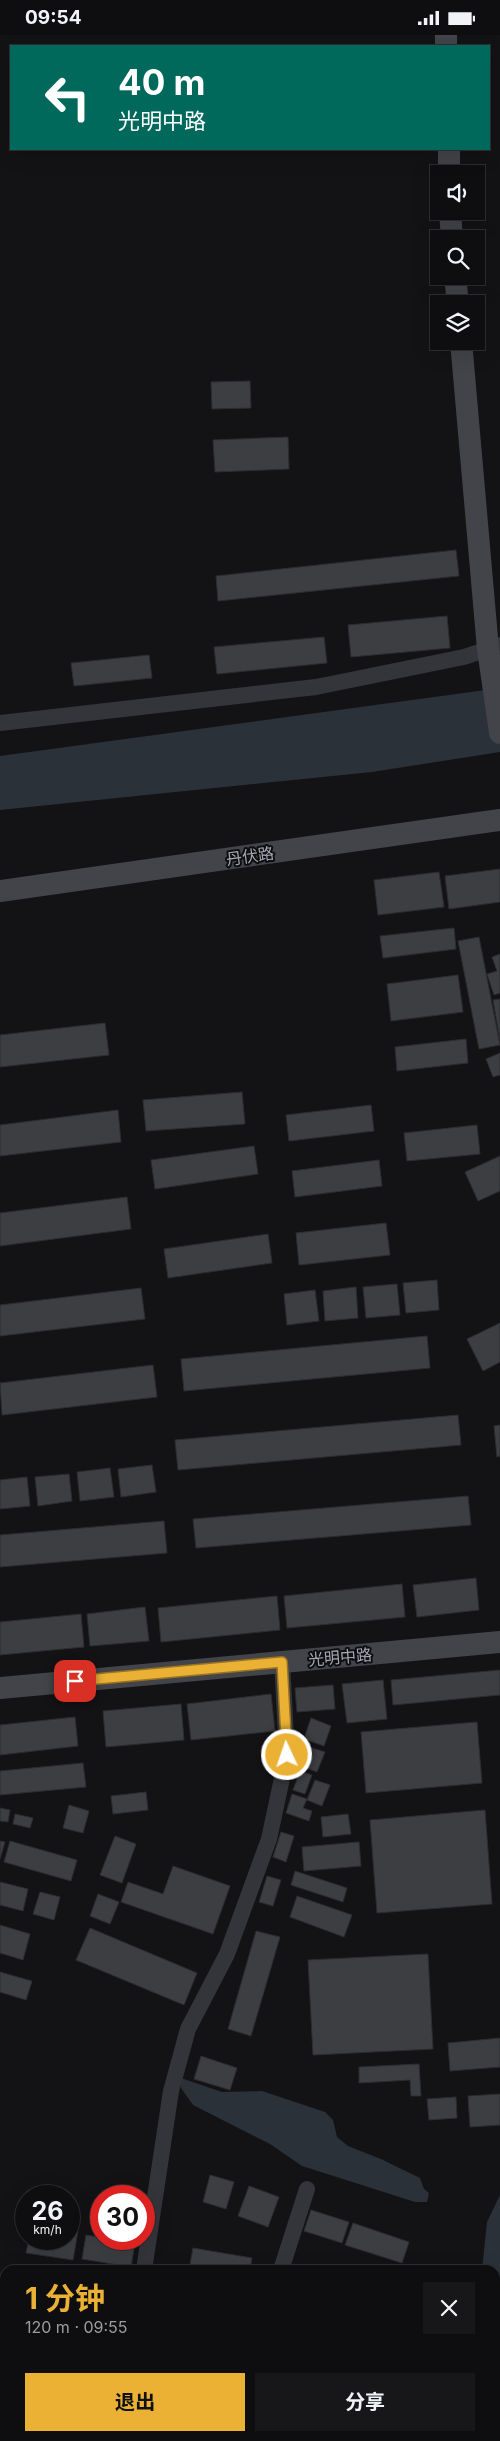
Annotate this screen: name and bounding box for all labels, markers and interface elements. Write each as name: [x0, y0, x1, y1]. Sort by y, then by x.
text: 09:54: [25, 6, 82, 29]
text: 40 m: [118, 61, 206, 103]
icon: left: [35, 65, 100, 130]
text: 光明中路: [118, 108, 206, 134]
map controls: [430, 165, 485, 350]
button: sound: [430, 165, 485, 220]
button: search: [430, 230, 485, 285]
button: layers: [430, 295, 485, 350]
street label: 丹伏路: [225, 843, 275, 869]
street label: 光明中路: [307, 1644, 373, 1670]
pin: [54, 1660, 96, 1702]
icon: arrive: [61, 1667, 89, 1695]
position arrow: [260, 1728, 312, 1780]
speed limit sign: 30: [90, 2185, 155, 2250]
text: 26: [32, 2196, 63, 2226]
text: km/h: [33, 2222, 62, 2237]
text: 1 分钟: [25, 2280, 105, 2316]
button: close: [423, 2282, 475, 2334]
text: 120 m · 09:55: [25, 2317, 128, 2337]
button: 退出: [25, 2373, 245, 2431]
button: 分享: [255, 2373, 475, 2431]

